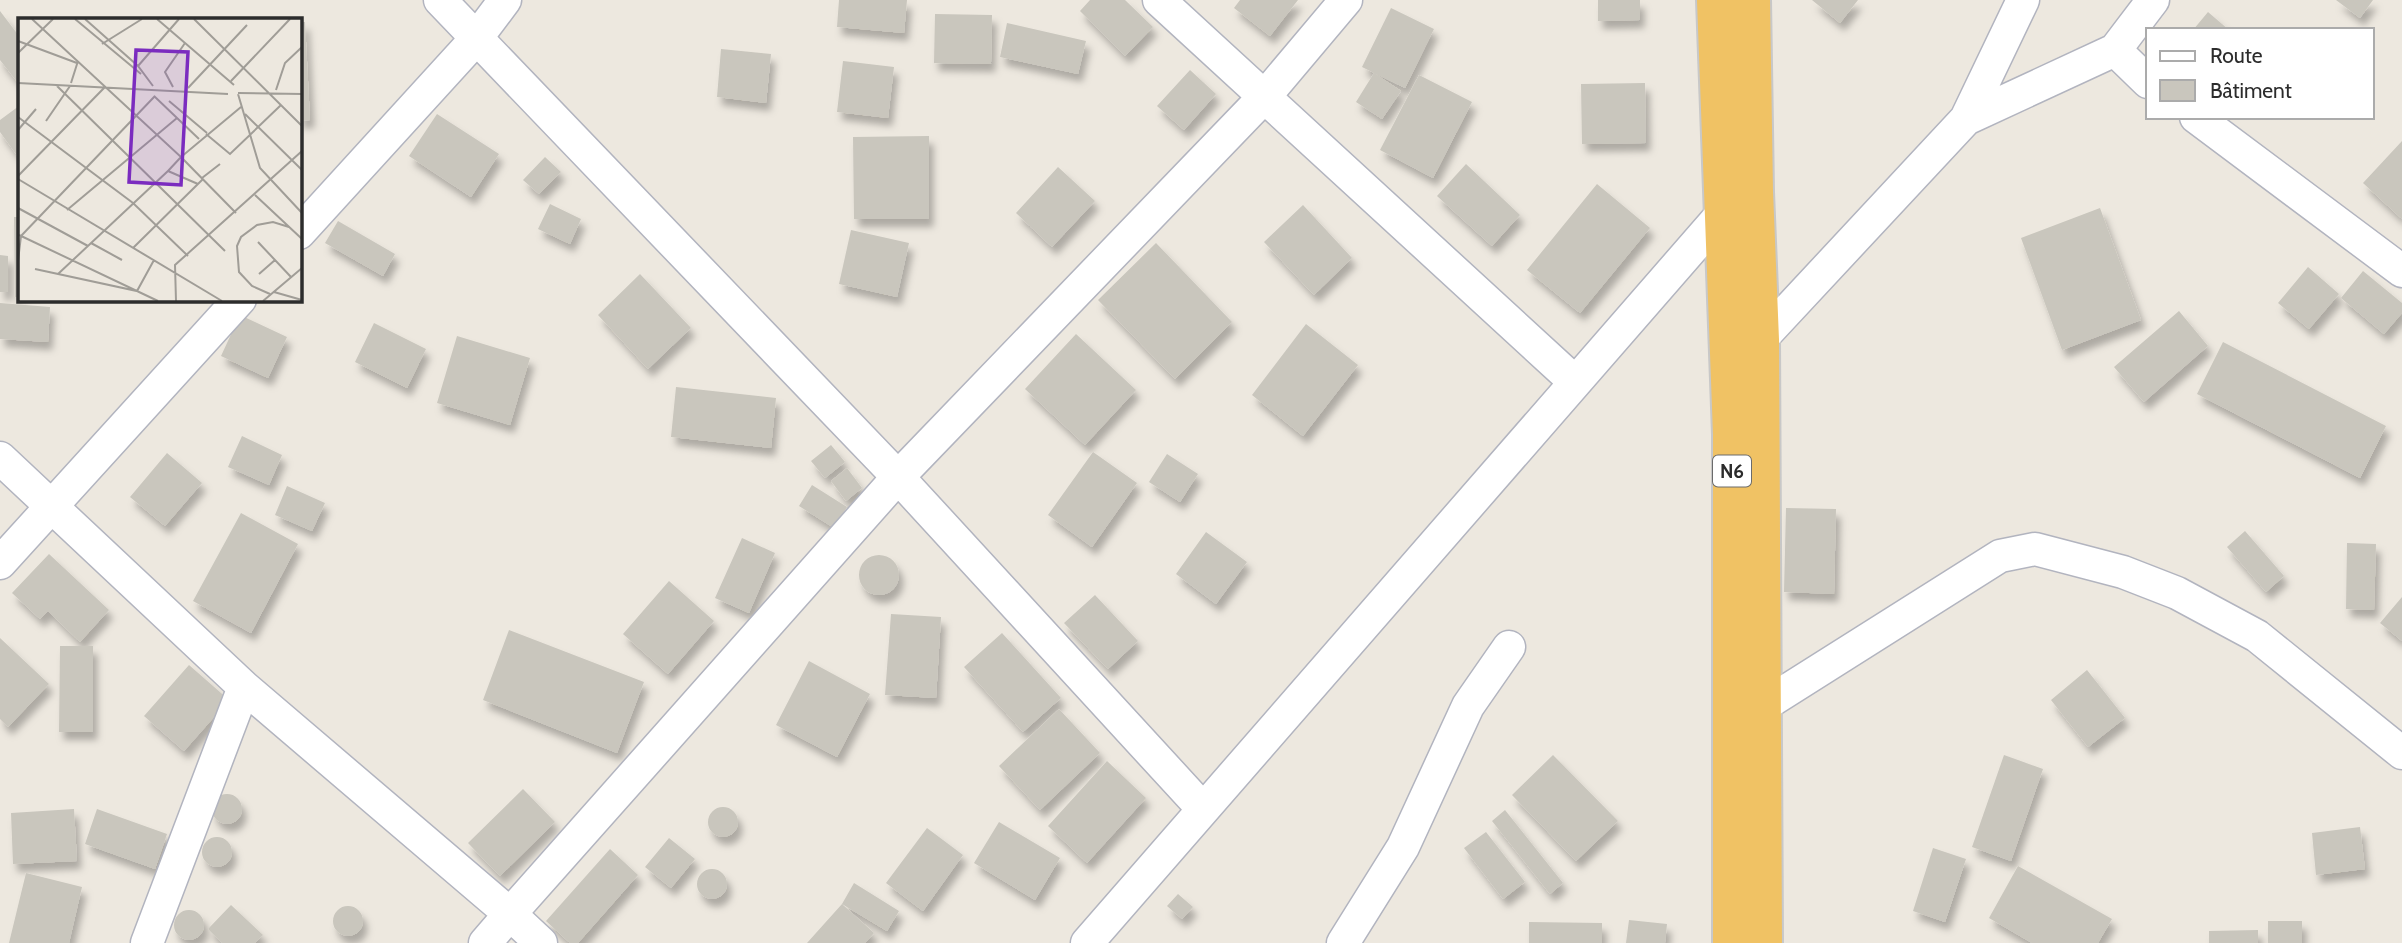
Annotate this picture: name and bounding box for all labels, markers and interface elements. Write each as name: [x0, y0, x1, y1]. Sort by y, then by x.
inset map: [18, 18, 301, 301]
legend: [2146, 28, 2374, 119]
text: Route: [2210, 43, 2263, 68]
text: Bâtiment: [2210, 78, 2292, 103]
road number: N6: [1713, 456, 1751, 486]

